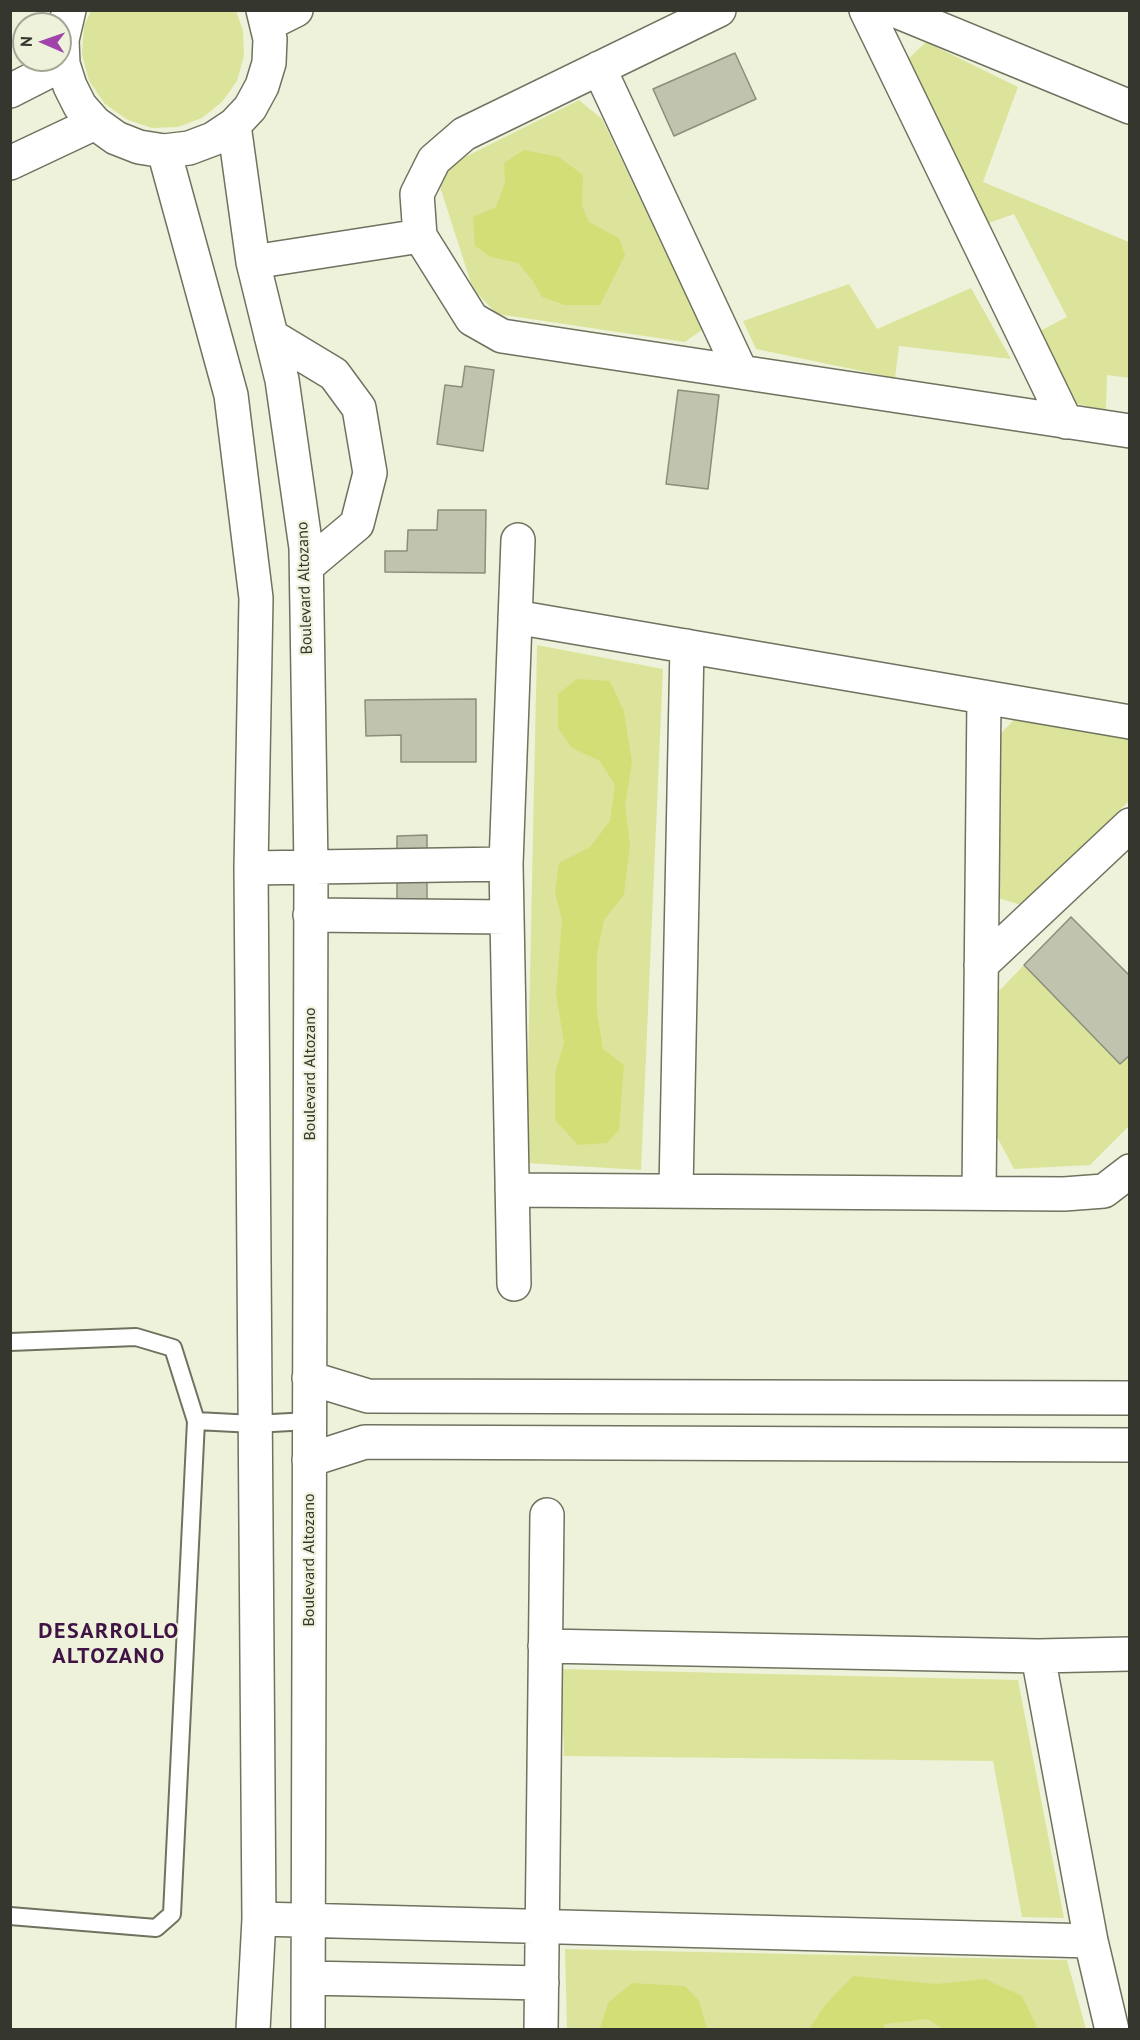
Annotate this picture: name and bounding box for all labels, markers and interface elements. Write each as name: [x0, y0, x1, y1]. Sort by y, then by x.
north arrow: [12, 12, 72, 72]
text: N: [16, 36, 36, 47]
street label: Boulevard Altozano: [293, 521, 317, 655]
street label: Boulevard Altozano: [300, 1008, 320, 1140]
street label: Boulevard Altozano: [299, 1494, 319, 1626]
district label: DESARROLLO ALTOZANO: [38, 1619, 180, 1670]

